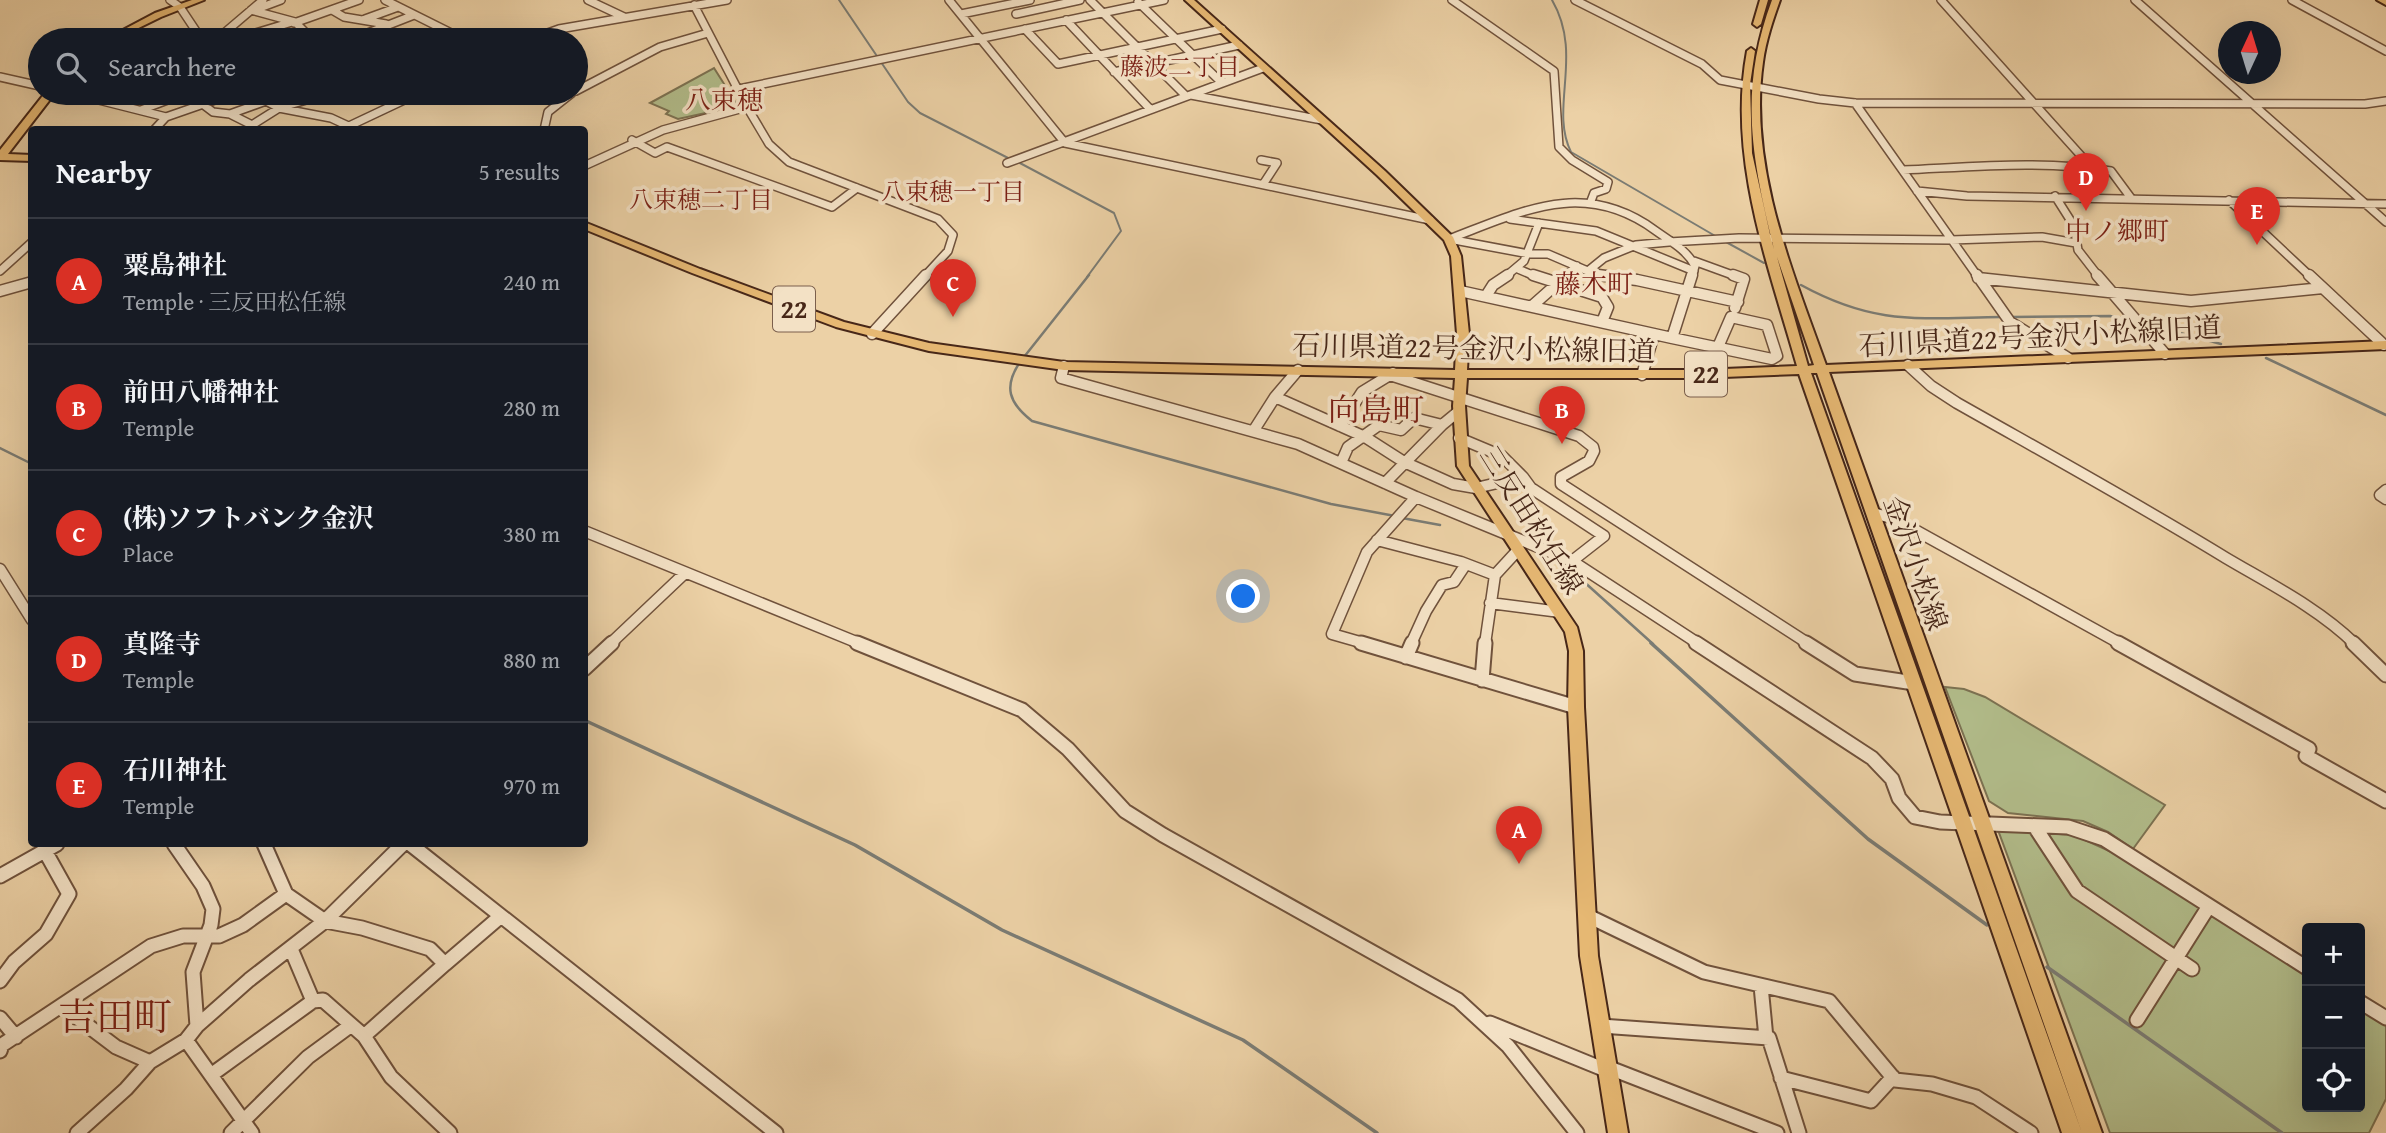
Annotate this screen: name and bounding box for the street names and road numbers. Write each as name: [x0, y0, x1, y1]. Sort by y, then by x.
road number: 22: [773, 286, 815, 332]
street label: 石川県道22号金沢小松線旧道: [1858, 306, 2222, 365]
street label: 石川県道22号金沢小松線旧道: [1292, 324, 1656, 371]
road number: 22: [1685, 352, 1727, 396]
street label: 三反田松任線: [1471, 438, 1594, 602]
street label: 金沢小松線: [1874, 490, 1959, 636]

